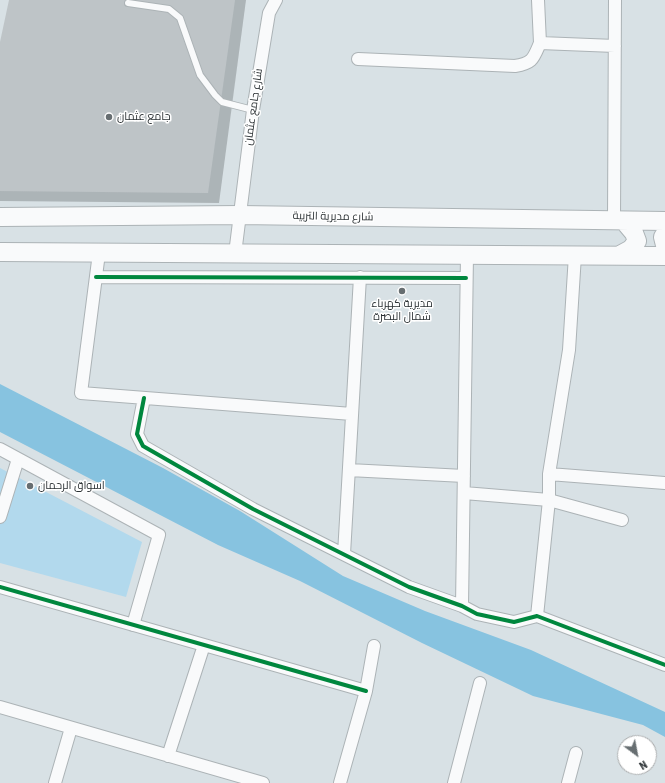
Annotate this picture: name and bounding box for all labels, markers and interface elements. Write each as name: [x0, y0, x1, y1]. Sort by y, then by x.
street label: شارع جامع عثمان: [242, 68, 266, 146]
place label: جامع عثمان: [117, 110, 171, 124]
marker: جامع عثمان: [104, 112, 114, 122]
street label: شارع مديرية التربية: [293, 210, 373, 224]
marker: مديرية كهرباء شمال البصرة: [397, 286, 407, 296]
place label: مديرية كهرباء شمال البصرة: [371, 297, 433, 323]
place label: اسواق الرحمان: [38, 479, 105, 493]
marker: اسواق الرحمان: [25, 481, 35, 491]
north arrow: [617, 735, 657, 775]
text: N: [637, 757, 649, 772]

